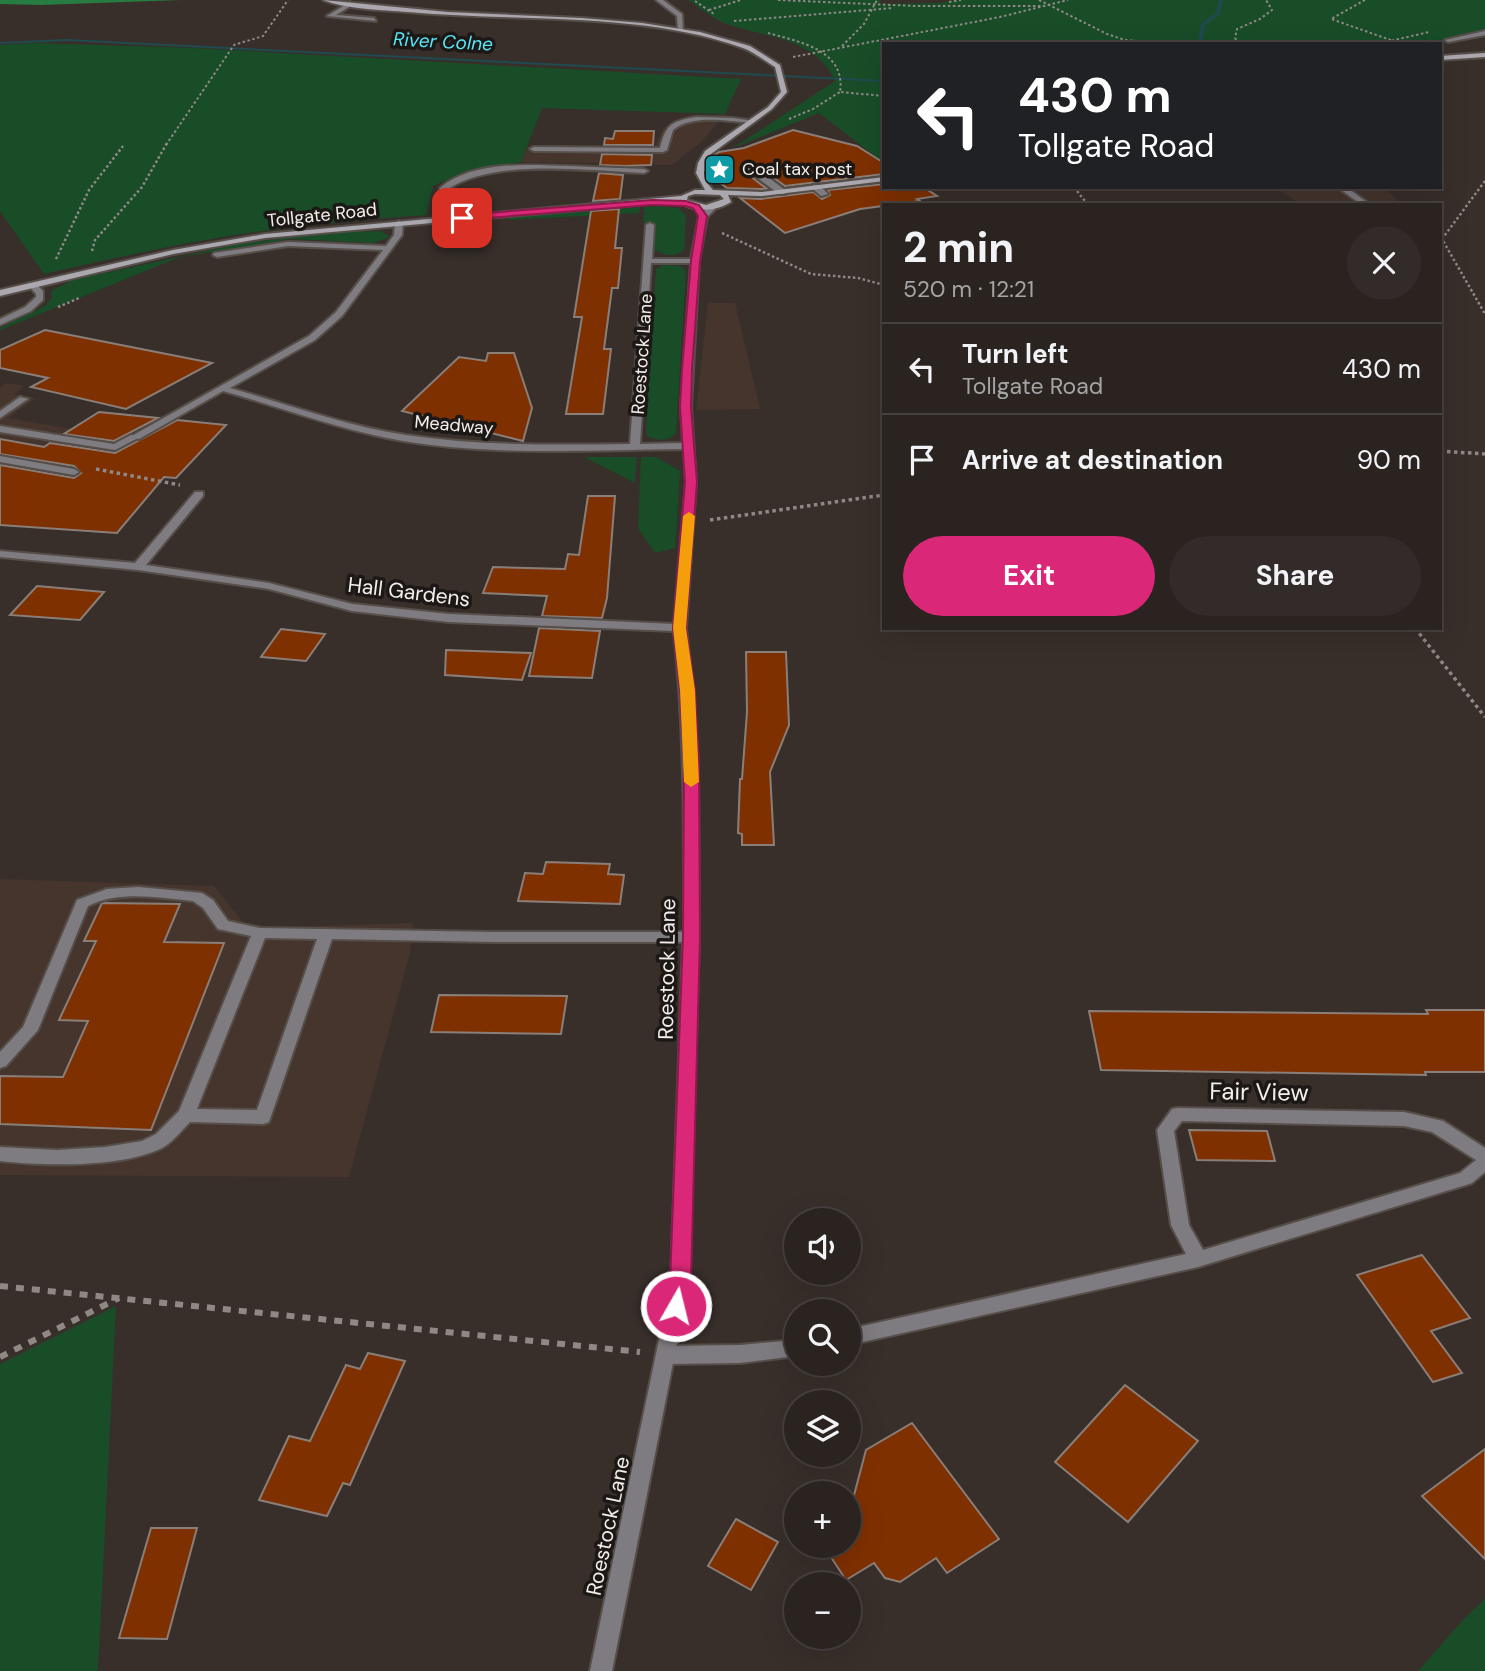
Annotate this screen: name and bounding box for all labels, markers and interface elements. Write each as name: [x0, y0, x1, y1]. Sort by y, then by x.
water label: River Colne: [392, 26, 494, 57]
text: 430 m: [1018, 63, 1172, 127]
icon: left: [903, 70, 994, 161]
text: Tollgate Road: [1018, 125, 1214, 167]
place icon: Coal tax post: [702, 152, 736, 186]
place label: Coal tax post: [742, 157, 852, 181]
pin: [432, 188, 492, 248]
street label: Tollgate Road: [266, 197, 378, 233]
icon: arrive: [443, 199, 481, 237]
text: 2 min: [903, 220, 1014, 275]
button: close: [1347, 226, 1421, 300]
text: 520 m · 12:21: [903, 274, 1034, 304]
street label: Roestock Lane: [626, 293, 658, 415]
text: Turn left: [962, 337, 1069, 371]
icon: left: [903, 350, 941, 388]
text: 430 m: [1342, 352, 1421, 386]
text: Tollgate Road: [962, 371, 1103, 401]
street label: Meadway: [413, 410, 495, 440]
icon: arrive: [903, 441, 941, 479]
text: Arrive at destination: [962, 443, 1223, 477]
text: 90 m: [1357, 443, 1421, 477]
button: Exit: [903, 536, 1155, 616]
button: Share: [1169, 536, 1421, 616]
street label: Hall Gardens: [346, 571, 472, 613]
street label: Roestock Lane: [652, 898, 682, 1040]
street label: Fair View: [1209, 1075, 1309, 1108]
map controls: [784, 1208, 861, 1649]
button: sound: [784, 1208, 861, 1285]
position arrow: [639, 1269, 713, 1343]
button: search: [784, 1299, 861, 1376]
button: layers: [784, 1390, 861, 1467]
street label: Roestock Lane: [580, 1454, 636, 1598]
button: +: [784, 1481, 861, 1558]
button: −: [784, 1572, 861, 1649]

